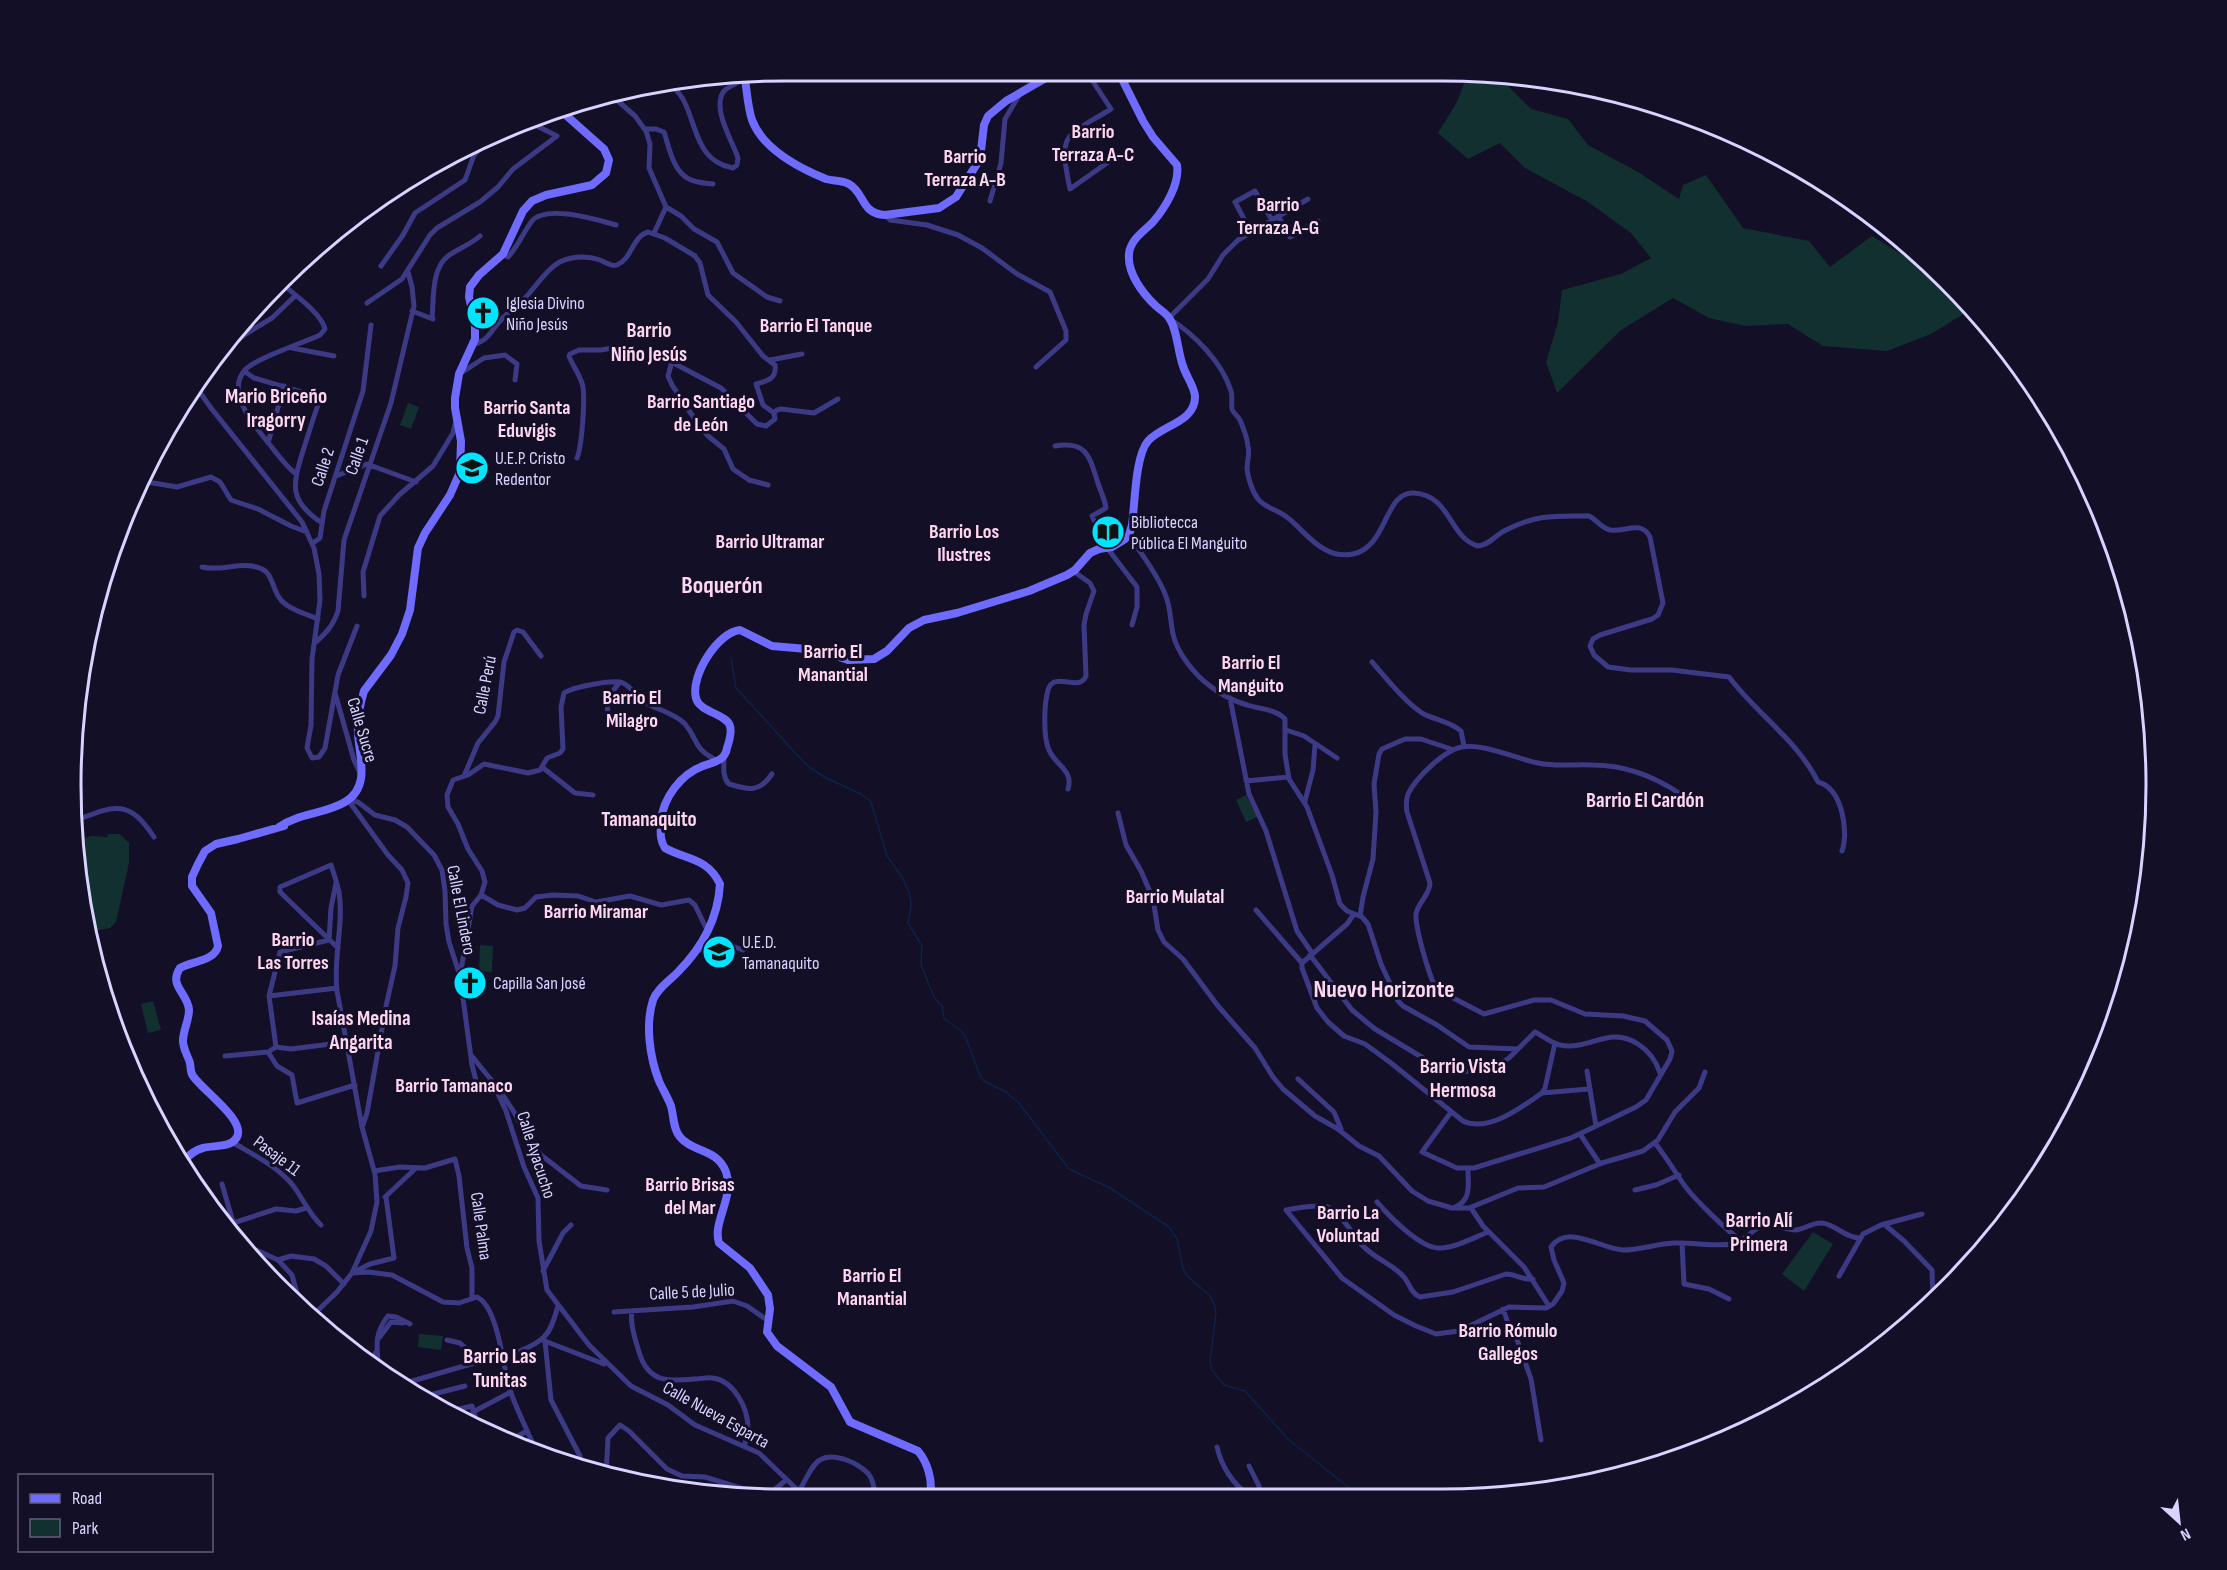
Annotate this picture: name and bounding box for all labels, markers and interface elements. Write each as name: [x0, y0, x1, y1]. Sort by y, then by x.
district label: Barrio Terraza A-C: [1052, 120, 1134, 167]
district label: Barrio Terraza A-B: [924, 145, 1006, 192]
district label: Barrio Terraza A-G: [1237, 193, 1319, 240]
place label: Iglesia Divino Niño Jesús: [506, 293, 585, 335]
church icon: Iglesia Divino Niño Jesús: [465, 295, 501, 331]
district label: Barrio El Tanque: [760, 314, 872, 338]
district label: Barrio Niño Jesús: [611, 318, 687, 367]
district label: Mario Briceño Iragorry: [225, 384, 327, 433]
district label: Barrio Santiago de León: [647, 390, 755, 437]
district label: Barrio Santa Eduvigis: [483, 396, 571, 443]
street label: Calle 1: [341, 434, 373, 478]
street label: Calle 2: [307, 445, 339, 489]
place label: U.E.P. Cristo Redentor: [495, 448, 565, 490]
school or university icon: U.E.P. Cristo Redentor: [454, 450, 490, 486]
place label: Bibliotecca Pública El Manguito: [1131, 512, 1247, 554]
library icon: Bibliotecca Pública El Manguito: [1090, 514, 1126, 550]
district label: Barrio Los Ilustres: [929, 520, 999, 567]
district label: Barrio Ultramar: [716, 530, 824, 554]
district label: Boquerón: [681, 571, 763, 600]
district label: Barrio El Manantial: [798, 640, 868, 687]
district label: Barrio El Manguito: [1218, 651, 1284, 698]
street label: Calle Perú: [469, 654, 501, 716]
district label: Barrio El Milagro: [603, 686, 661, 733]
street label: Calle Sucre: [342, 695, 382, 765]
district label: Barrio El Cardón: [1586, 788, 1704, 813]
district label: Tamanaquito: [601, 807, 697, 832]
street label: Calle El Lindero: [442, 864, 480, 956]
district label: Barrio Mulatal: [1126, 885, 1224, 909]
district label: Barrio Miramar: [544, 900, 648, 924]
district label: Barrio Las Torres: [257, 928, 329, 975]
place label: U.E.D. Tamanaquito: [742, 932, 819, 974]
school or university icon: U.E.D. Tamanaquito: [701, 934, 737, 970]
church icon: Capilla San José: [452, 965, 488, 1001]
place label: Capilla San José: [493, 973, 586, 994]
district label: Nuevo Horizonte: [1313, 975, 1455, 1004]
district label: Isaías Medina Angarita: [311, 1006, 411, 1055]
district label: Barrio Vista Hermosa: [1420, 1054, 1506, 1103]
district label: Barrio Tamanaco: [395, 1074, 513, 1098]
street label: Calle Ayacucho: [512, 1109, 560, 1201]
street label: Pasaje 11: [249, 1132, 305, 1181]
district label: Barrio Brisas del Mar: [645, 1173, 735, 1220]
street label: Calle Palma: [466, 1191, 496, 1261]
district label: Barrio La Voluntad: [1316, 1201, 1380, 1248]
district label: Barrio Alí Primera: [1725, 1208, 1793, 1257]
district label: Barrio El Manantial: [837, 1264, 907, 1311]
street label: Calle 5 de Julio: [649, 1279, 735, 1305]
district label: Barrio Rómulo Gallegos: [1458, 1319, 1558, 1366]
district label: Barrio Las Tunitas: [463, 1344, 537, 1393]
street label: Calle Nueva Esparta: [659, 1377, 773, 1453]
legend: [18, 1474, 213, 1552]
text: Road: [72, 1488, 102, 1509]
north arrow: [2149, 1492, 2209, 1552]
text: Park: [72, 1518, 98, 1539]
text: N: [2177, 1524, 2193, 1544]

